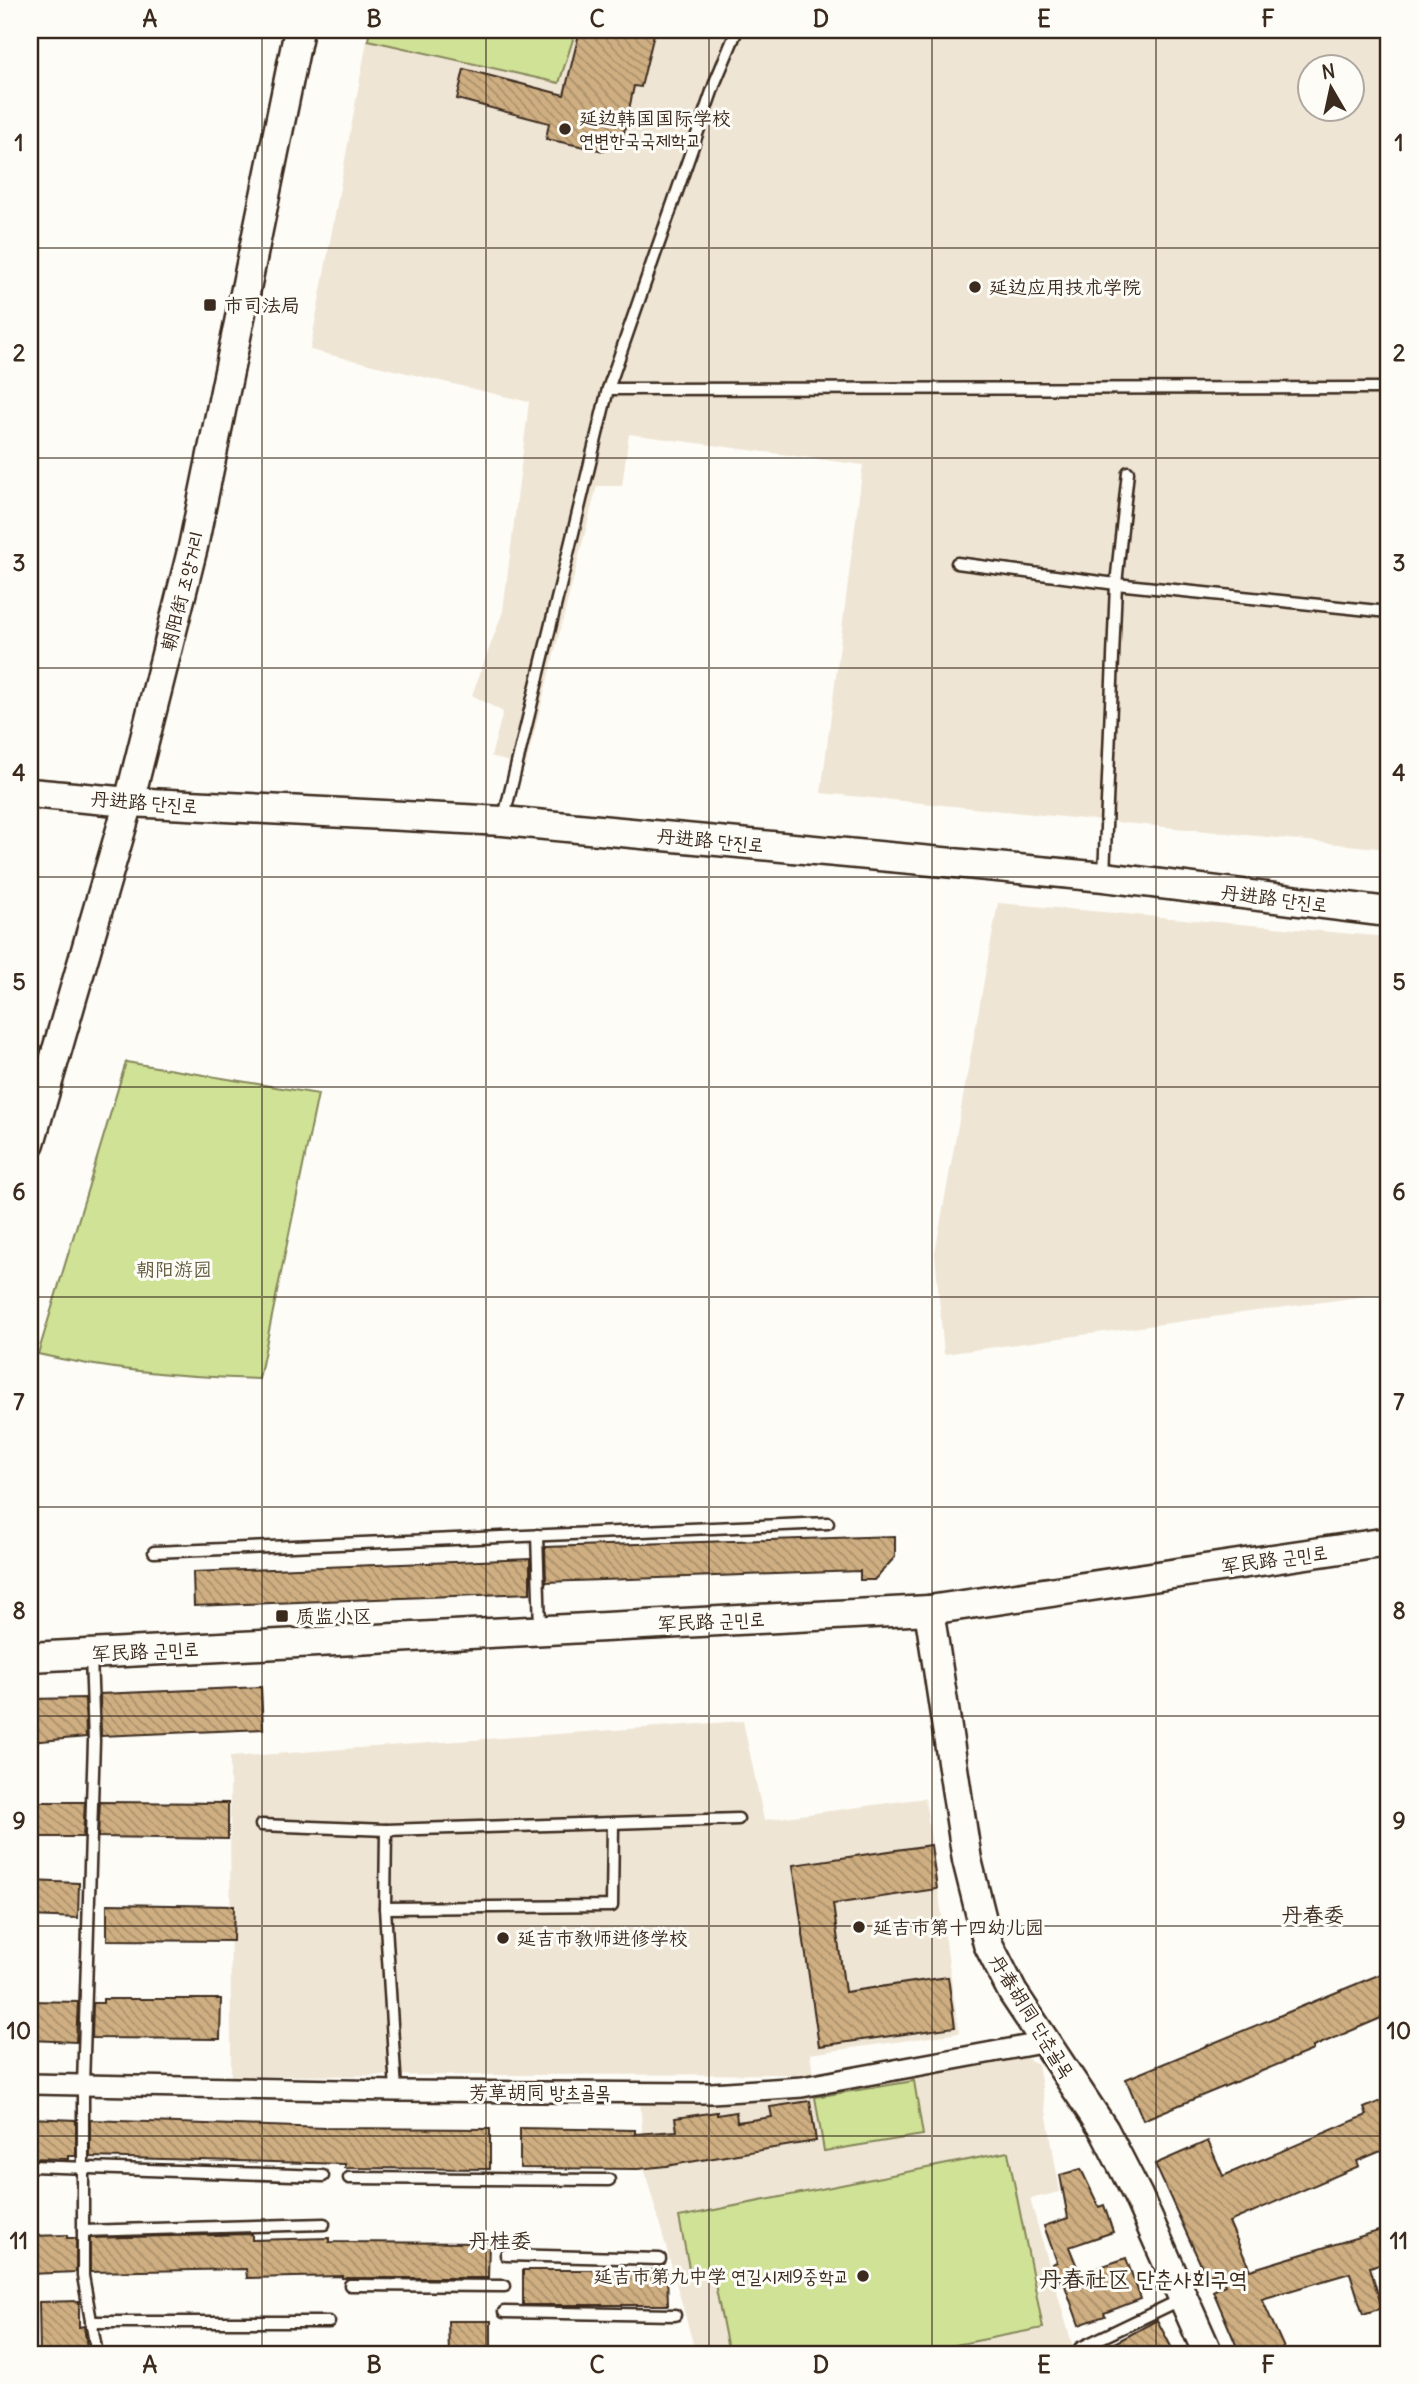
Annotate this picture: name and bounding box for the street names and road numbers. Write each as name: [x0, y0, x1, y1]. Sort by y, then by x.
street label: 朝阳街 조양거리: [156, 529, 208, 653]
street label: 丹进路 단진로: [90, 786, 198, 818]
street label: 丹进路 단진로: [655, 823, 765, 857]
street label: 丹进路 단진로: [1219, 880, 1329, 916]
street label: 军民路 군민로: [1219, 1540, 1329, 1578]
street label: 军民路 군민로: [657, 1606, 765, 1636]
street label: 军民路 군민로: [91, 1636, 199, 1666]
street label: 丹春胡同 단춘골목: [984, 1950, 1080, 2082]
street label: 芳草胡同 방초골목: [469, 2080, 611, 2104]

